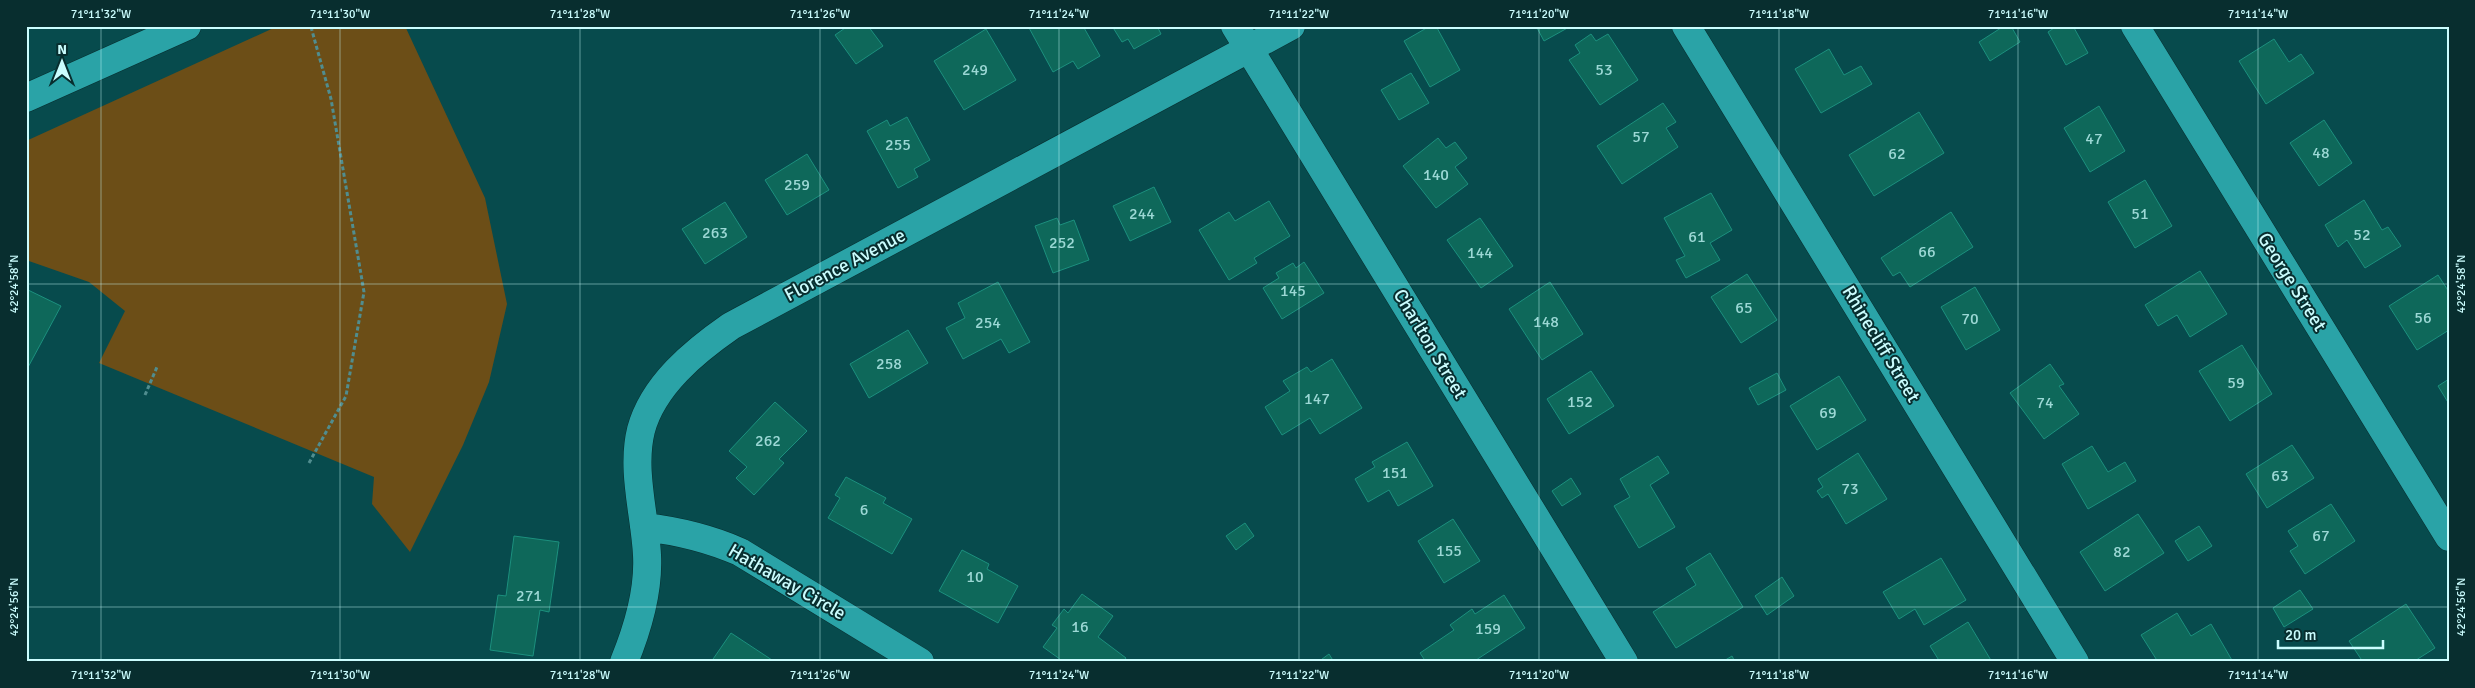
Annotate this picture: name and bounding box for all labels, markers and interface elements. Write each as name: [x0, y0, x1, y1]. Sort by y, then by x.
text: 71°11'32"W: [71, 7, 131, 22]
text: 71°11'30"W: [310, 7, 370, 22]
text: 71°11'28"W: [550, 7, 610, 22]
text: 71°11'26"W: [790, 7, 850, 22]
text: 71°11'24"W: [1029, 7, 1089, 22]
text: 71°11'22"W: [1269, 7, 1329, 22]
text: 71°11'20"W: [1509, 7, 1569, 22]
text: 71°11'18"W: [1749, 7, 1809, 22]
text: 71°11'16"W: [1988, 7, 2048, 22]
text: 71°11'14"W: [2228, 7, 2288, 22]
north arrow: [38, 38, 88, 88]
text: N: [57, 41, 67, 58]
house number: 249: [962, 60, 988, 80]
house number: 53: [1595, 60, 1613, 80]
house number: 57: [1632, 127, 1650, 147]
house number: 47: [2085, 129, 2103, 149]
house number: 255: [885, 135, 911, 155]
house number: 48: [2312, 143, 2330, 163]
house number: 62: [1888, 144, 1906, 164]
house number: 140: [1423, 165, 1449, 185]
house number: 259: [784, 175, 810, 195]
house number: 244: [1129, 204, 1155, 224]
house number: 51: [2131, 204, 2149, 224]
house number: 263: [702, 223, 728, 243]
street label: Florence Avenue: [780, 223, 910, 307]
house number: 52: [2353, 225, 2371, 245]
house number: 61: [1688, 227, 1706, 247]
street label: George Street: [2252, 228, 2332, 336]
house number: 252: [1049, 233, 1075, 253]
house number: 66: [1918, 242, 1936, 262]
house number: 144: [1467, 243, 1493, 263]
text: 42°24'58"N: [7, 255, 22, 313]
text: 42°24'58"N: [2454, 255, 2469, 313]
house number: 145: [1280, 281, 1306, 301]
street label: Rhinecliff Street: [1837, 281, 1925, 407]
street label: Charlton Street: [1388, 285, 1472, 404]
house number: 65: [1735, 298, 1753, 318]
house number: 56: [2414, 308, 2432, 328]
house number: 70: [1961, 309, 1979, 329]
house number: 148: [1533, 312, 1559, 332]
house number: 254: [975, 313, 1001, 333]
house number: 258: [876, 354, 902, 374]
house number: 59: [2227, 373, 2245, 393]
house number: 147: [1304, 389, 1330, 409]
house number: 152: [1567, 392, 1593, 412]
house number: 74: [2036, 393, 2054, 413]
house number: 69: [1819, 403, 1837, 423]
house number: 262: [755, 431, 781, 451]
house number: 151: [1382, 463, 1408, 483]
house number: 63: [2271, 466, 2289, 486]
house number: 73: [1841, 479, 1859, 499]
house number: 6: [860, 500, 868, 520]
house number: 67: [2312, 526, 2330, 546]
street label: Hathaway Circle: [724, 539, 850, 625]
house number: 155: [1436, 541, 1462, 561]
house number: 82: [2113, 542, 2131, 562]
house number: 10: [966, 567, 984, 587]
text: 42°24'56"N: [7, 578, 22, 636]
text: 42°24'56"N: [2454, 578, 2469, 636]
house number: 271: [516, 586, 542, 606]
house number: 16: [1071, 617, 1089, 637]
scale bar: [2278, 618, 2382, 650]
house number: 159: [1475, 619, 1501, 639]
text: 20 m: [2285, 626, 2316, 644]
text: 71°11'32"W: [71, 668, 131, 683]
text: 71°11'30"W: [310, 668, 370, 683]
text: 71°11'28"W: [550, 668, 610, 683]
text: 71°11'26"W: [790, 668, 850, 683]
text: 71°11'24"W: [1029, 668, 1089, 683]
text: 71°11'22"W: [1269, 668, 1329, 683]
text: 71°11'20"W: [1509, 668, 1569, 683]
text: 71°11'18"W: [1749, 668, 1809, 683]
text: 71°11'16"W: [1988, 668, 2048, 683]
text: 71°11'14"W: [2228, 668, 2288, 683]

